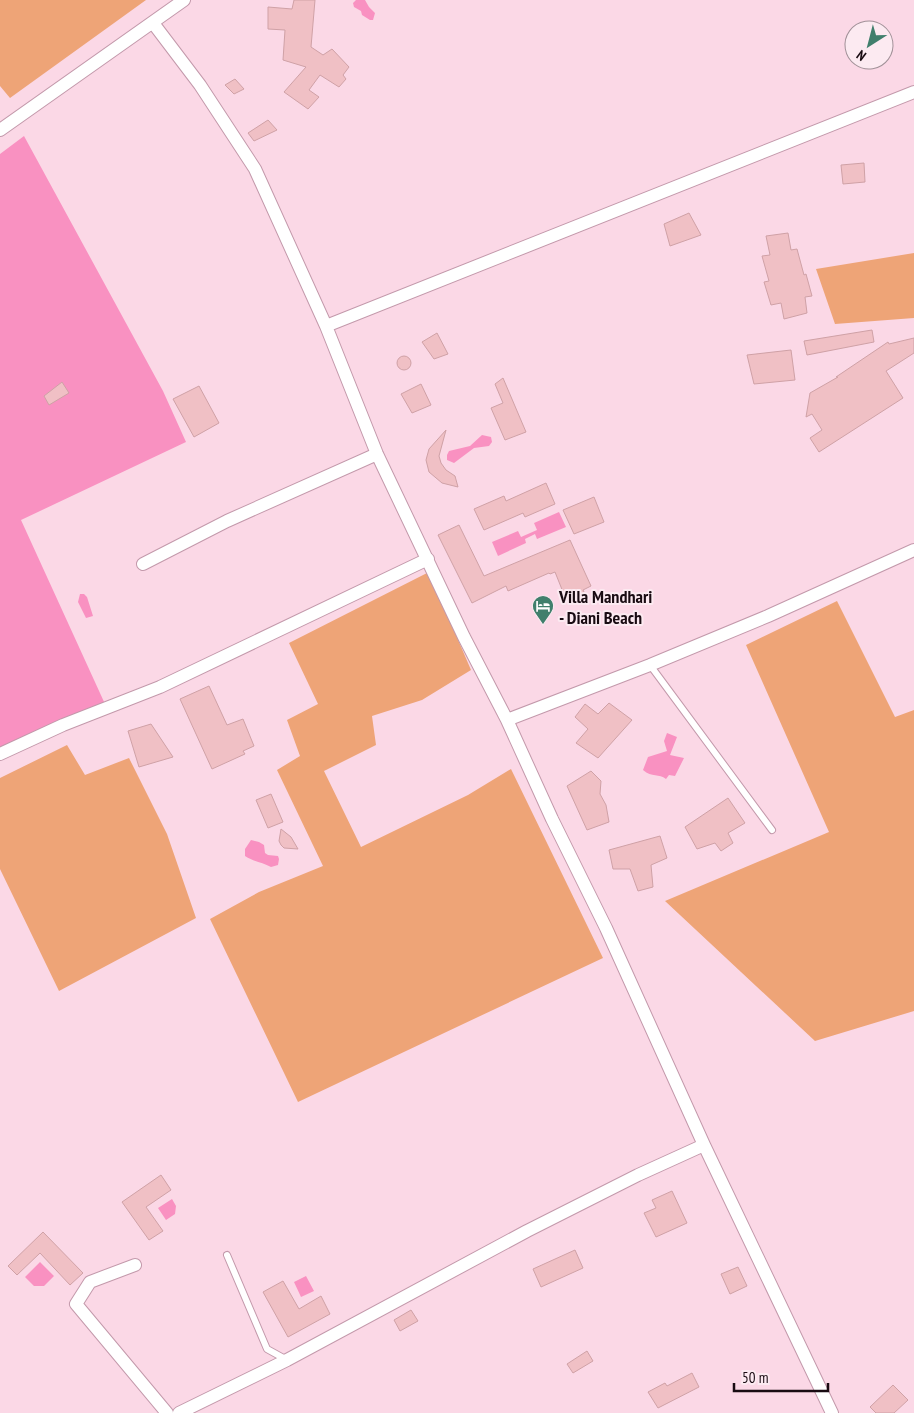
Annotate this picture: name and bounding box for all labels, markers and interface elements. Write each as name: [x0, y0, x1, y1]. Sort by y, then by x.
north arrow: [844, 20, 894, 70]
text: N: [853, 46, 870, 65]
place label: Villa Mandhari - Diani Beach: [558, 585, 652, 629]
hotel icon: Villa Mandhari - Diani Beach: [531, 594, 555, 625]
scale bar: [734, 1360, 828, 1392]
text: 50 m: [742, 1368, 768, 1387]

